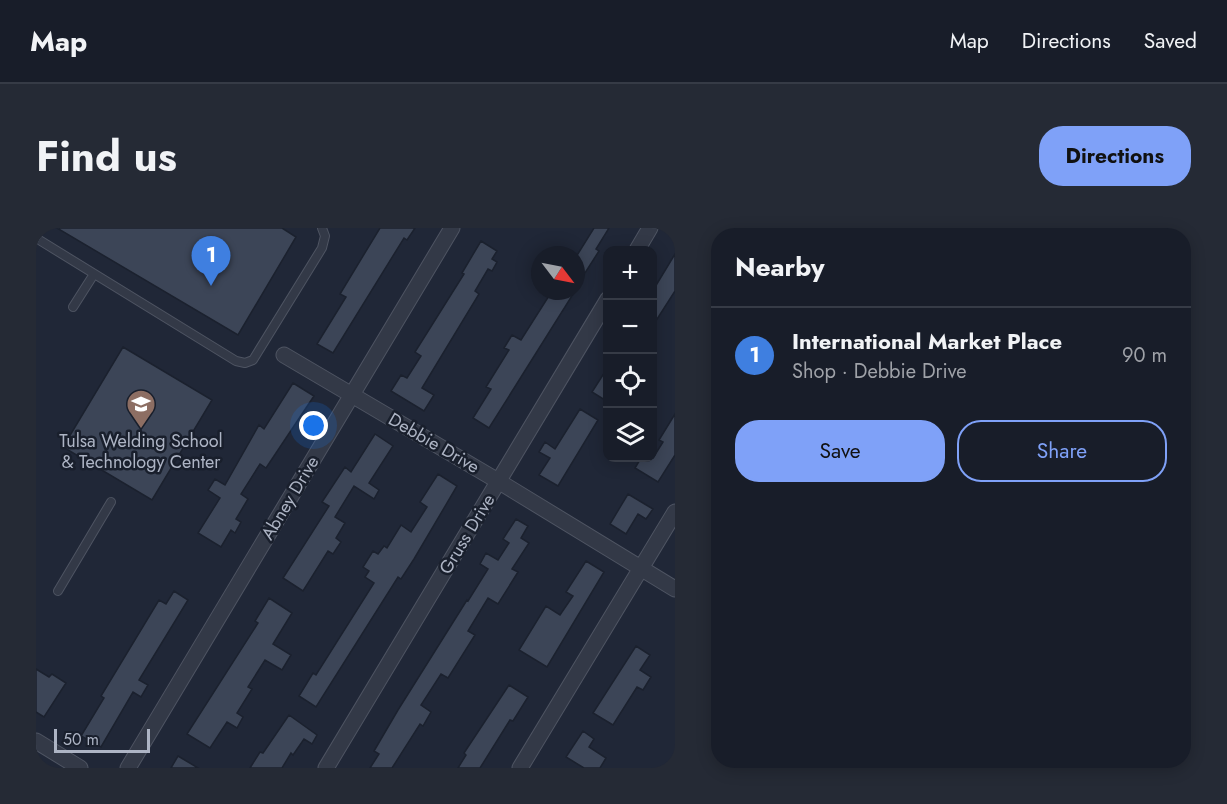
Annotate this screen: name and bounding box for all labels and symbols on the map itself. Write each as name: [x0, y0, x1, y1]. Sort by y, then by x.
pin: 1: [192, 236, 231, 286]
north arrow: [531, 246, 585, 300]
school or university icon: Tulsa Welding School & Technology Center: [125, 388, 157, 430]
street label: Debbie Drive: [384, 406, 484, 480]
your location: [299, 411, 328, 440]
place label: Tulsa Welding School & Technology Center: [59, 428, 223, 475]
street label: Abney Drive: [255, 451, 325, 545]
street label: Gruss Drive: [433, 489, 501, 579]
scale bar: [54, 726, 150, 754]

